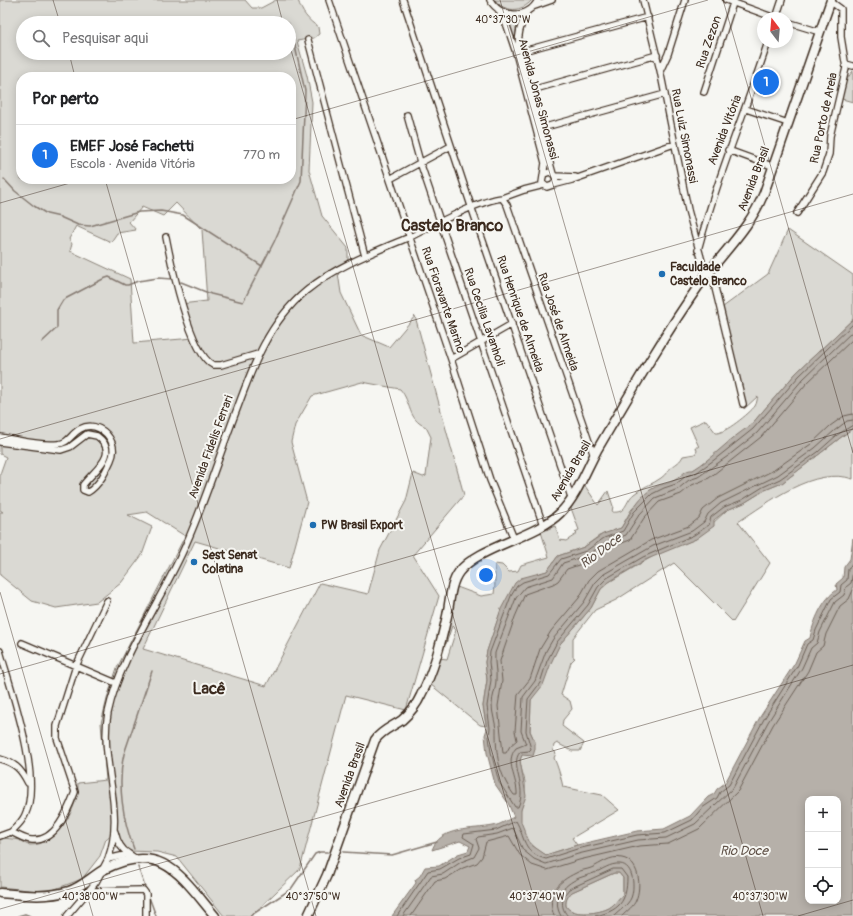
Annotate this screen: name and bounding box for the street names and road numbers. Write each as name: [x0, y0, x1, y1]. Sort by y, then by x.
street label: Rua Zezon: [693, 14, 725, 70]
street label: Avenida Jonas Simonassi: [515, 37, 561, 161]
street label: Rua Porto de Areia: [807, 71, 841, 165]
street label: Rua Luiz Simonassi: [667, 87, 701, 185]
street label: Avenida Vitória: [705, 92, 745, 167]
street label: Avenida Brasil: [735, 144, 773, 214]
street label: Rua Fioravante Marino: [418, 245, 468, 356]
street label: Rua Henrique de Almeida: [493, 254, 547, 375]
street label: Rua Cecilia Lavanholi: [460, 266, 508, 368]
street label: Rua José de Almeida: [534, 271, 582, 374]
street label: Avenida Fidelis Ferrari: [185, 393, 237, 501]
street label: Avenida Brasil: [547, 438, 595, 504]
street label: Avenida Brasil: [331, 740, 369, 810]

